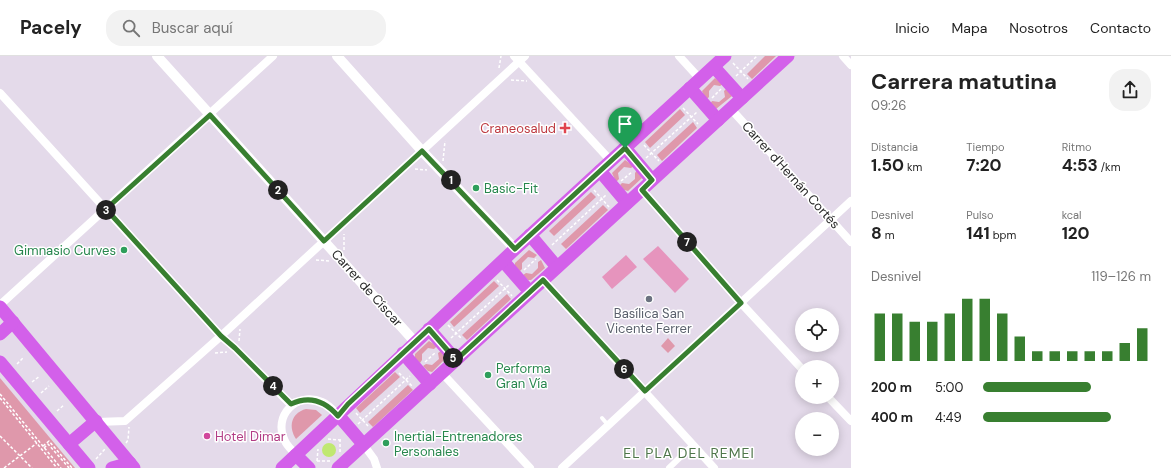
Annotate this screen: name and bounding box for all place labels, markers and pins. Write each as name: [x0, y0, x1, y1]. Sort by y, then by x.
pin: [608, 107, 642, 148]
place label: Craneosalud: [480, 120, 556, 137]
marker: Craneosalud: [559, 122, 571, 134]
pin: 1: [441, 170, 461, 190]
pin: 2: [268, 180, 288, 200]
place label: Basic-Fit: [484, 180, 538, 197]
marker: Basic-Fit: [471, 183, 481, 193]
pin: 3: [96, 200, 116, 220]
pin: 7: [677, 232, 697, 252]
place label: Gimnasio Curves: [14, 242, 116, 259]
marker: Gimnasio Curves: [119, 245, 129, 255]
marker: Basílica San Vicente Ferrer: [644, 294, 654, 304]
place label: Basílica San Vicente Ferrer: [606, 305, 692, 337]
pin: 5: [443, 348, 463, 368]
pin: 6: [614, 359, 634, 379]
place label: Performa Gran Vía: [496, 360, 551, 392]
marker: Performa Gran Vía: [483, 370, 493, 380]
pin: 4: [263, 376, 283, 396]
place label: Hotel Dimar: [215, 428, 286, 445]
place label: Inertial-Entrenadores Personales: [394, 428, 523, 460]
marker: Hotel Dimar: [202, 431, 212, 441]
marker: Inertial-Entrenadores Personales: [381, 438, 391, 448]

